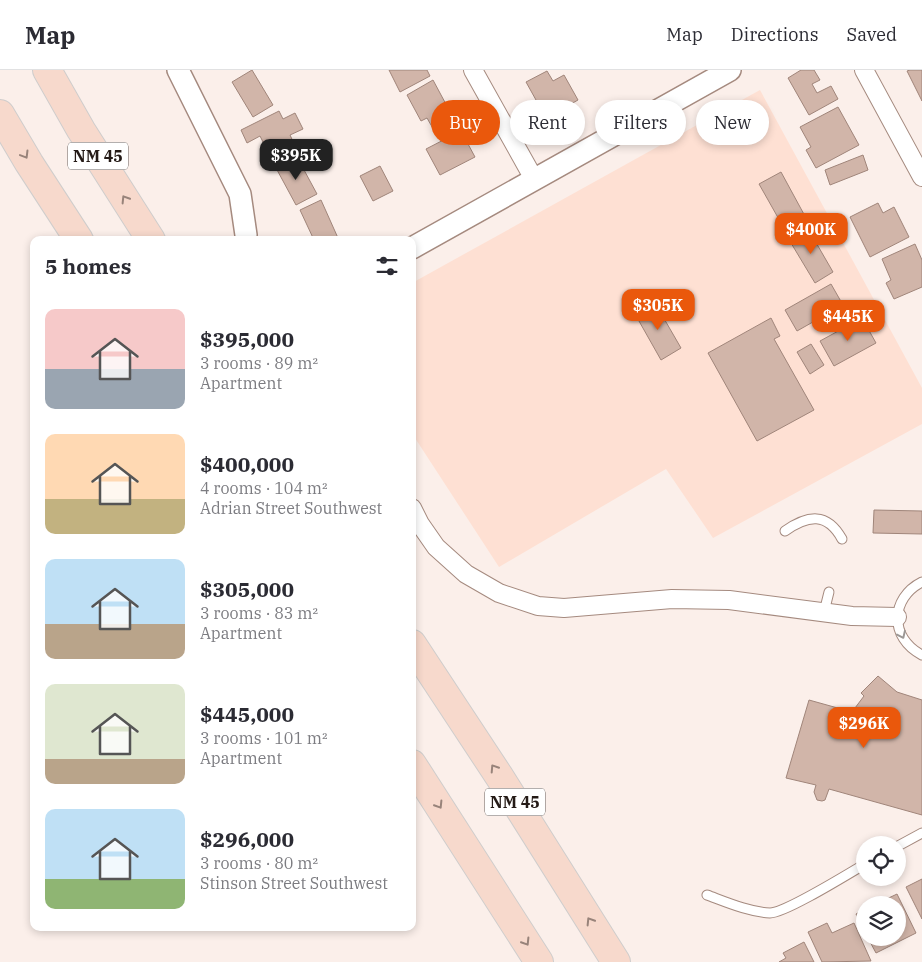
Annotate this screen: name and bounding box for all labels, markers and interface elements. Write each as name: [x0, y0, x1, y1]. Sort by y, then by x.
text: Map: [25, 19, 75, 51]
text: Map: [666, 23, 703, 46]
text: Directions: [731, 23, 819, 46]
text: Saved: [847, 23, 897, 46]
chip: Buy: [431, 100, 500, 145]
chip: Rent: [510, 100, 585, 145]
chip: Filters: [595, 100, 686, 145]
chip: New: [696, 100, 769, 145]
pin: $395K: [261, 138, 331, 181]
road number: NM 45: [68, 142, 128, 170]
text: $395K: [271, 145, 321, 165]
one-way arrow: [18, 150, 28, 159]
one-way arrow: [121, 195, 131, 204]
pin: $400K: [776, 212, 846, 255]
text: $400K: [786, 219, 836, 239]
text: 5 homes: [45, 252, 131, 280]
icon: filters: [373, 252, 401, 280]
pin: $305K: [623, 288, 693, 331]
text: $305K: [633, 295, 683, 315]
pin: $445K: [813, 300, 883, 342]
text: $445K: [823, 306, 873, 326]
text: $395,000: [200, 325, 294, 353]
icon: home: [85, 329, 145, 389]
text: 3 rooms · 89 m²: [200, 353, 318, 373]
text: Apartment: [200, 373, 282, 393]
text: $400,000: [200, 450, 294, 478]
icon: home: [85, 454, 145, 514]
text: 4 rooms · 104 m²: [200, 478, 328, 498]
text: Adrian Street Southwest: [200, 498, 382, 518]
text: $305,000: [200, 575, 294, 603]
icon: home: [85, 579, 145, 639]
text: 3 rooms · 83 m²: [200, 603, 318, 623]
text: Apartment: [200, 623, 282, 643]
one-way arrow: [896, 630, 906, 639]
text: $445,000: [200, 700, 294, 728]
icon: home: [85, 704, 145, 764]
pin: $296K: [829, 706, 899, 749]
text: $296K: [839, 713, 889, 733]
text: 3 rooms · 101 m²: [200, 728, 328, 748]
text: Apartment: [200, 748, 282, 768]
one-way arrow: [491, 765, 500, 774]
road number: NM 45: [485, 789, 545, 816]
one-way arrow: [432, 799, 442, 808]
text: $296,000: [200, 825, 294, 853]
icon: home: [85, 829, 145, 889]
map controls: [856, 836, 906, 946]
button: locate: [856, 836, 906, 886]
text: 3 rooms · 80 m²: [200, 853, 318, 873]
text: Stinson Street Southwest: [200, 873, 388, 893]
button: layers: [856, 896, 906, 946]
one-way arrow: [587, 917, 596, 926]
one-way arrow: [520, 936, 529, 945]

